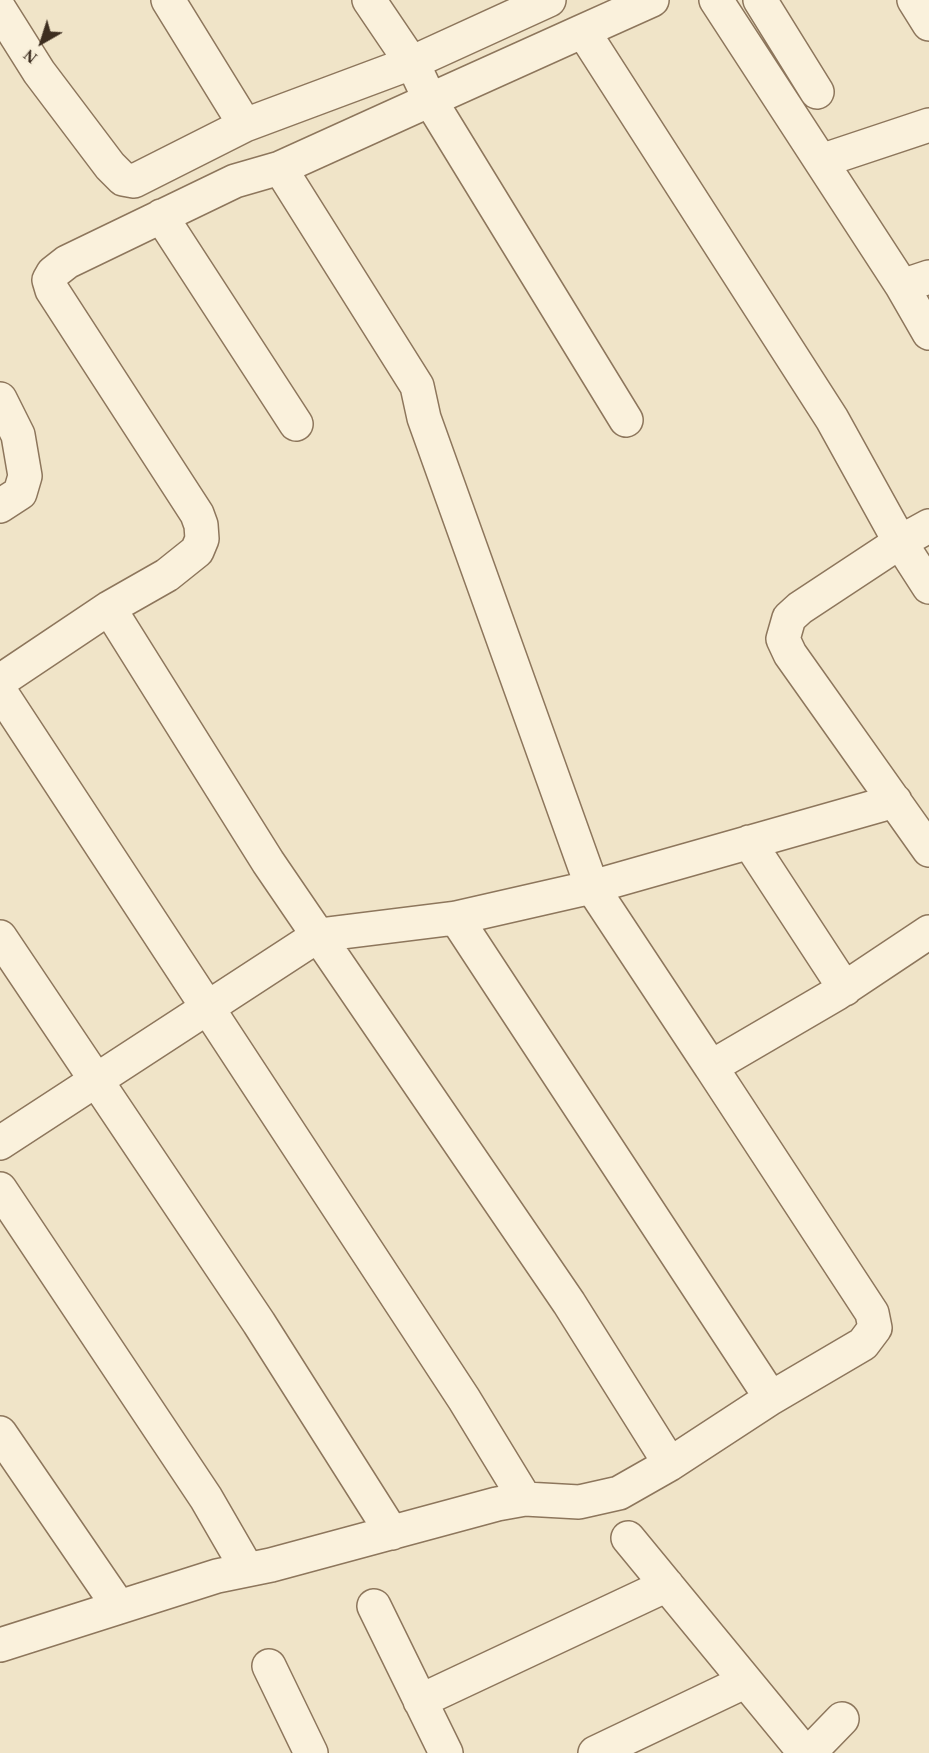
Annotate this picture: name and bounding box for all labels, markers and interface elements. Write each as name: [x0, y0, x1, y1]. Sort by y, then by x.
north arrow: [12, 12, 72, 72]
text: N: [21, 46, 40, 67]

